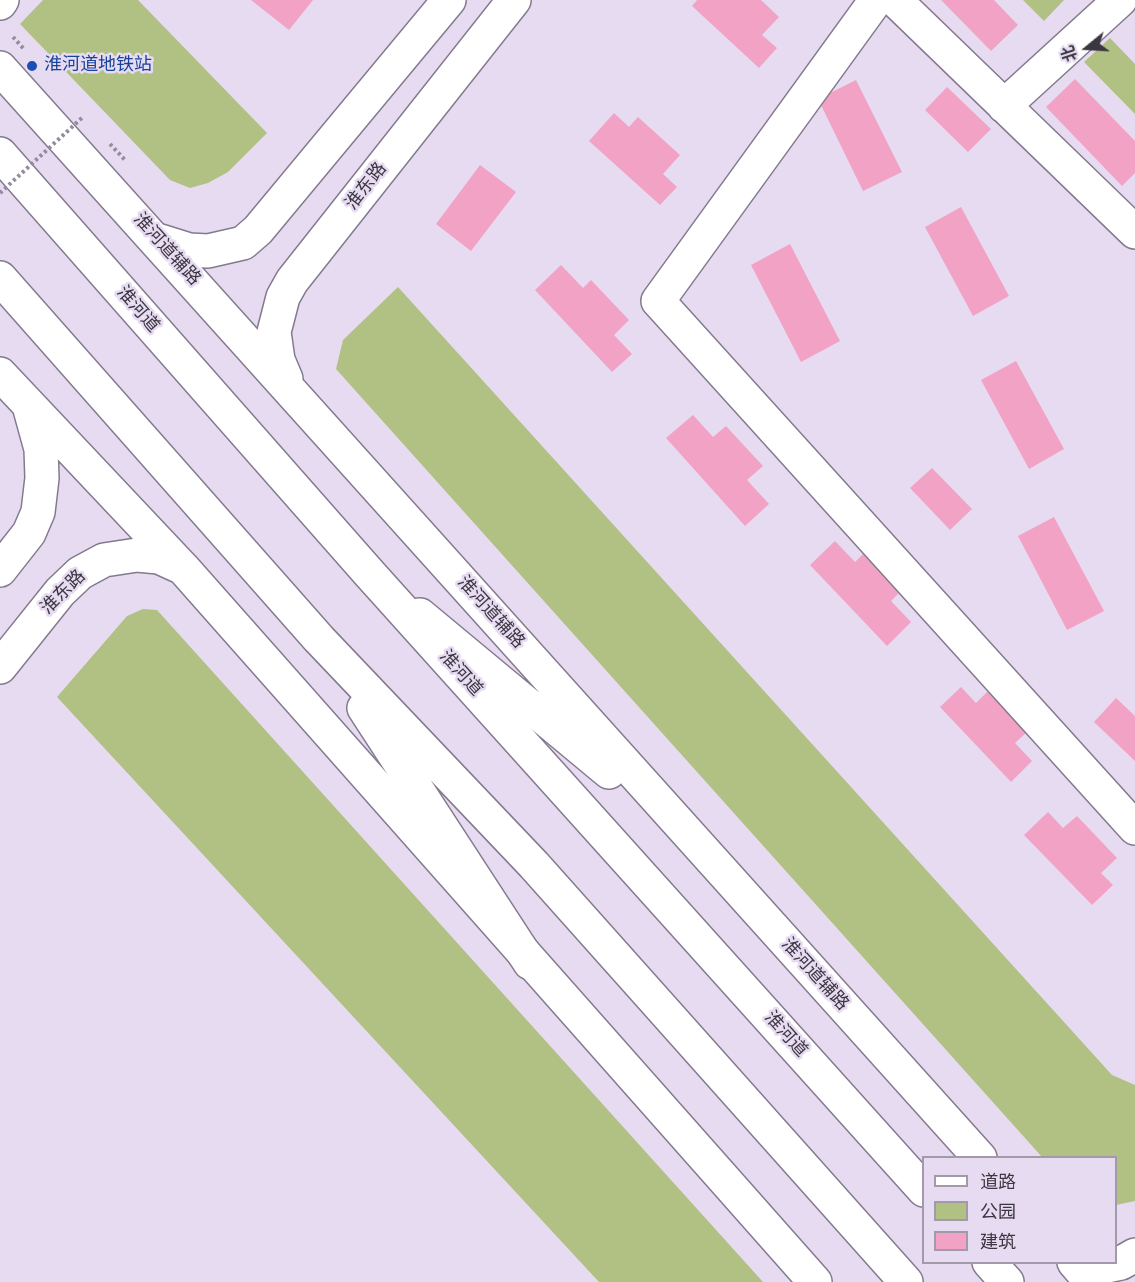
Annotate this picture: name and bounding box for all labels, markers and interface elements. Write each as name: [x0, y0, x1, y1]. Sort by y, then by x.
north arrow: [1057, 18, 1117, 78]
text: 北: [1057, 43, 1083, 65]
place label: 淮河道地铁站: [44, 55, 152, 77]
marker: 淮河道地铁站: [25, 59, 39, 73]
street label: 淮东路: [342, 159, 392, 215]
street label: 淮河道辅路: [128, 209, 204, 291]
street label: 淮河道: [111, 283, 163, 337]
street label: 淮东路: [37, 566, 91, 620]
street label: 淮河道辅路: [452, 572, 528, 654]
street label: 淮河道: [434, 647, 486, 701]
street label: 淮河道辅路: [776, 934, 852, 1016]
street label: 淮河道: [759, 1008, 811, 1062]
legend: [922, 1156, 1117, 1264]
text: 道路: [980, 1170, 1016, 1195]
text: 公园: [980, 1200, 1016, 1225]
text: 建筑: [980, 1230, 1016, 1255]

